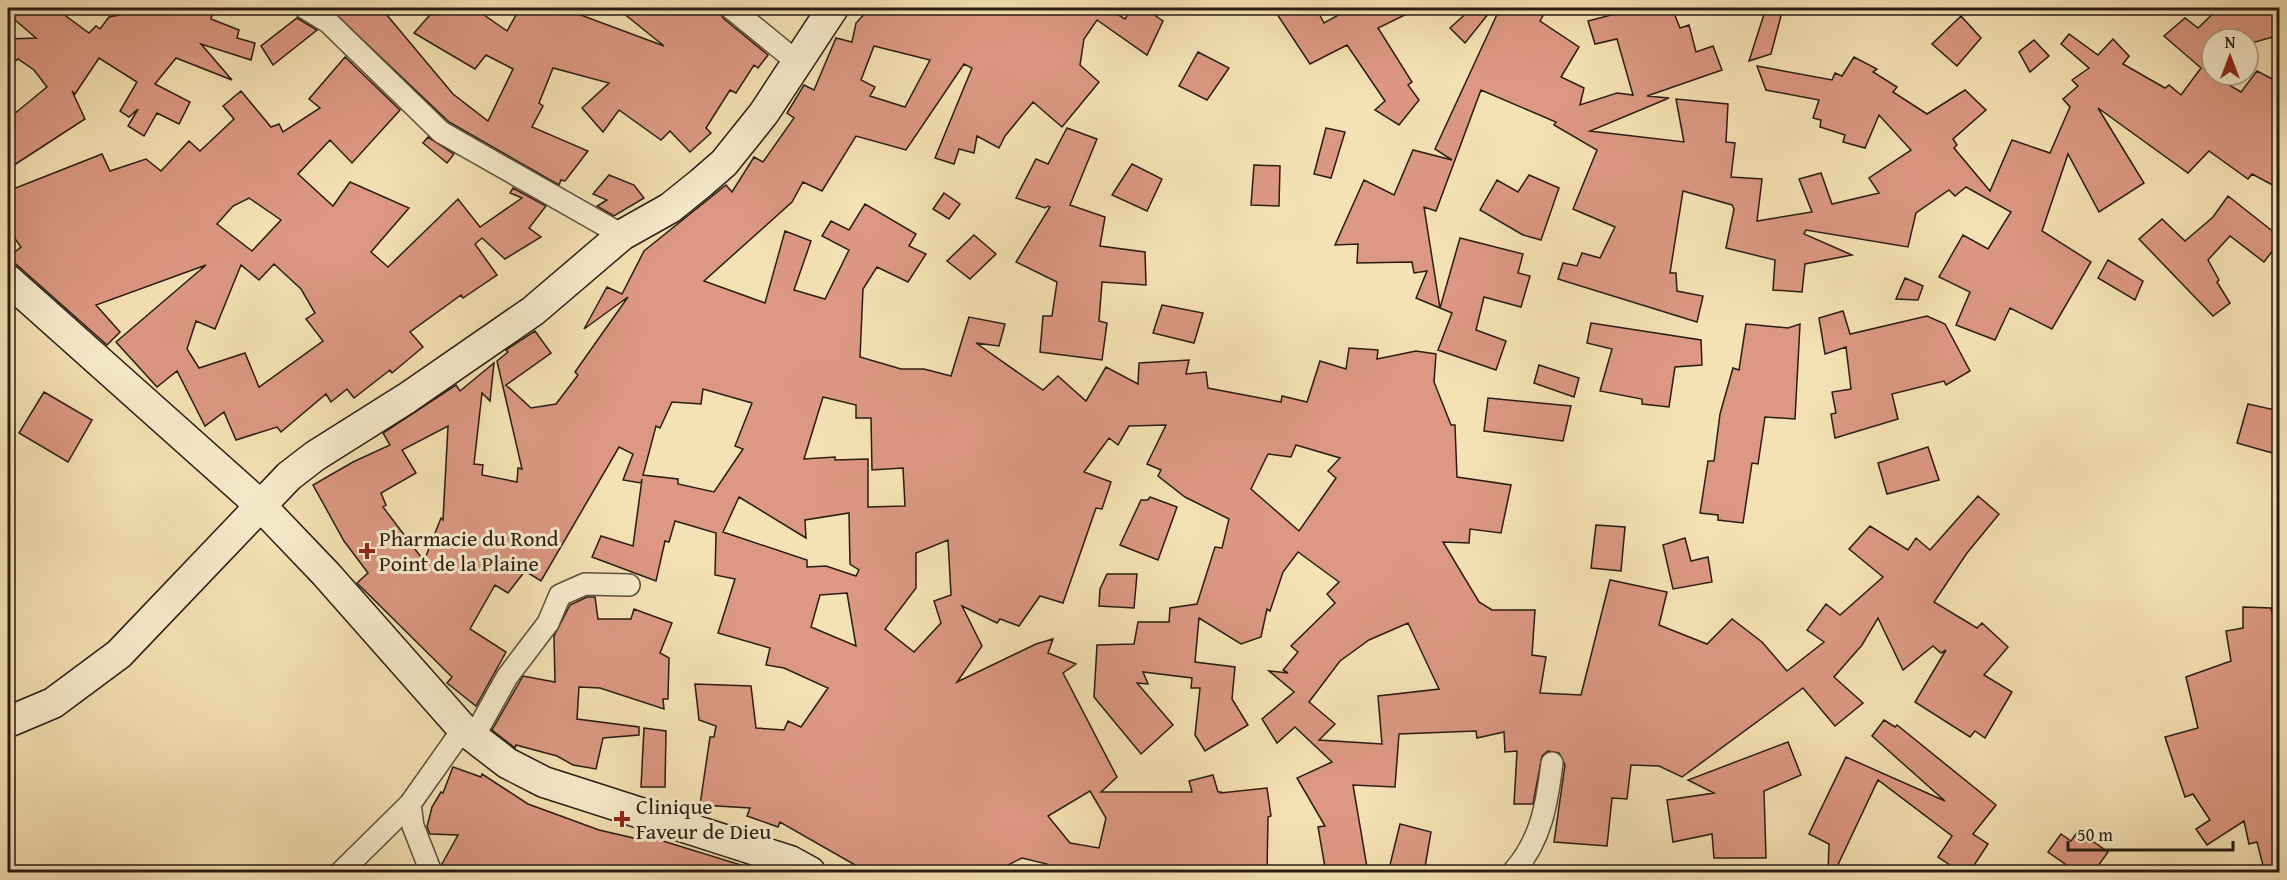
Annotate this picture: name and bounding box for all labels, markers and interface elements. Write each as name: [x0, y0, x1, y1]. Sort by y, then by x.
north arrow: [2200, 27, 2260, 87]
text: N: [2225, 30, 2236, 54]
place label: Pharmacie du Rond Point de la Plaine: [379, 522, 559, 579]
marker: Pharmacie du Rond Point de la Plaine: [360, 544, 374, 558]
place label: Clinique Faveur de Dieu: [636, 790, 771, 847]
marker: Clinique Faveur de Dieu: [613, 810, 631, 828]
scale bar: [2068, 814, 2233, 852]
text: 50 m: [2077, 821, 2113, 848]

